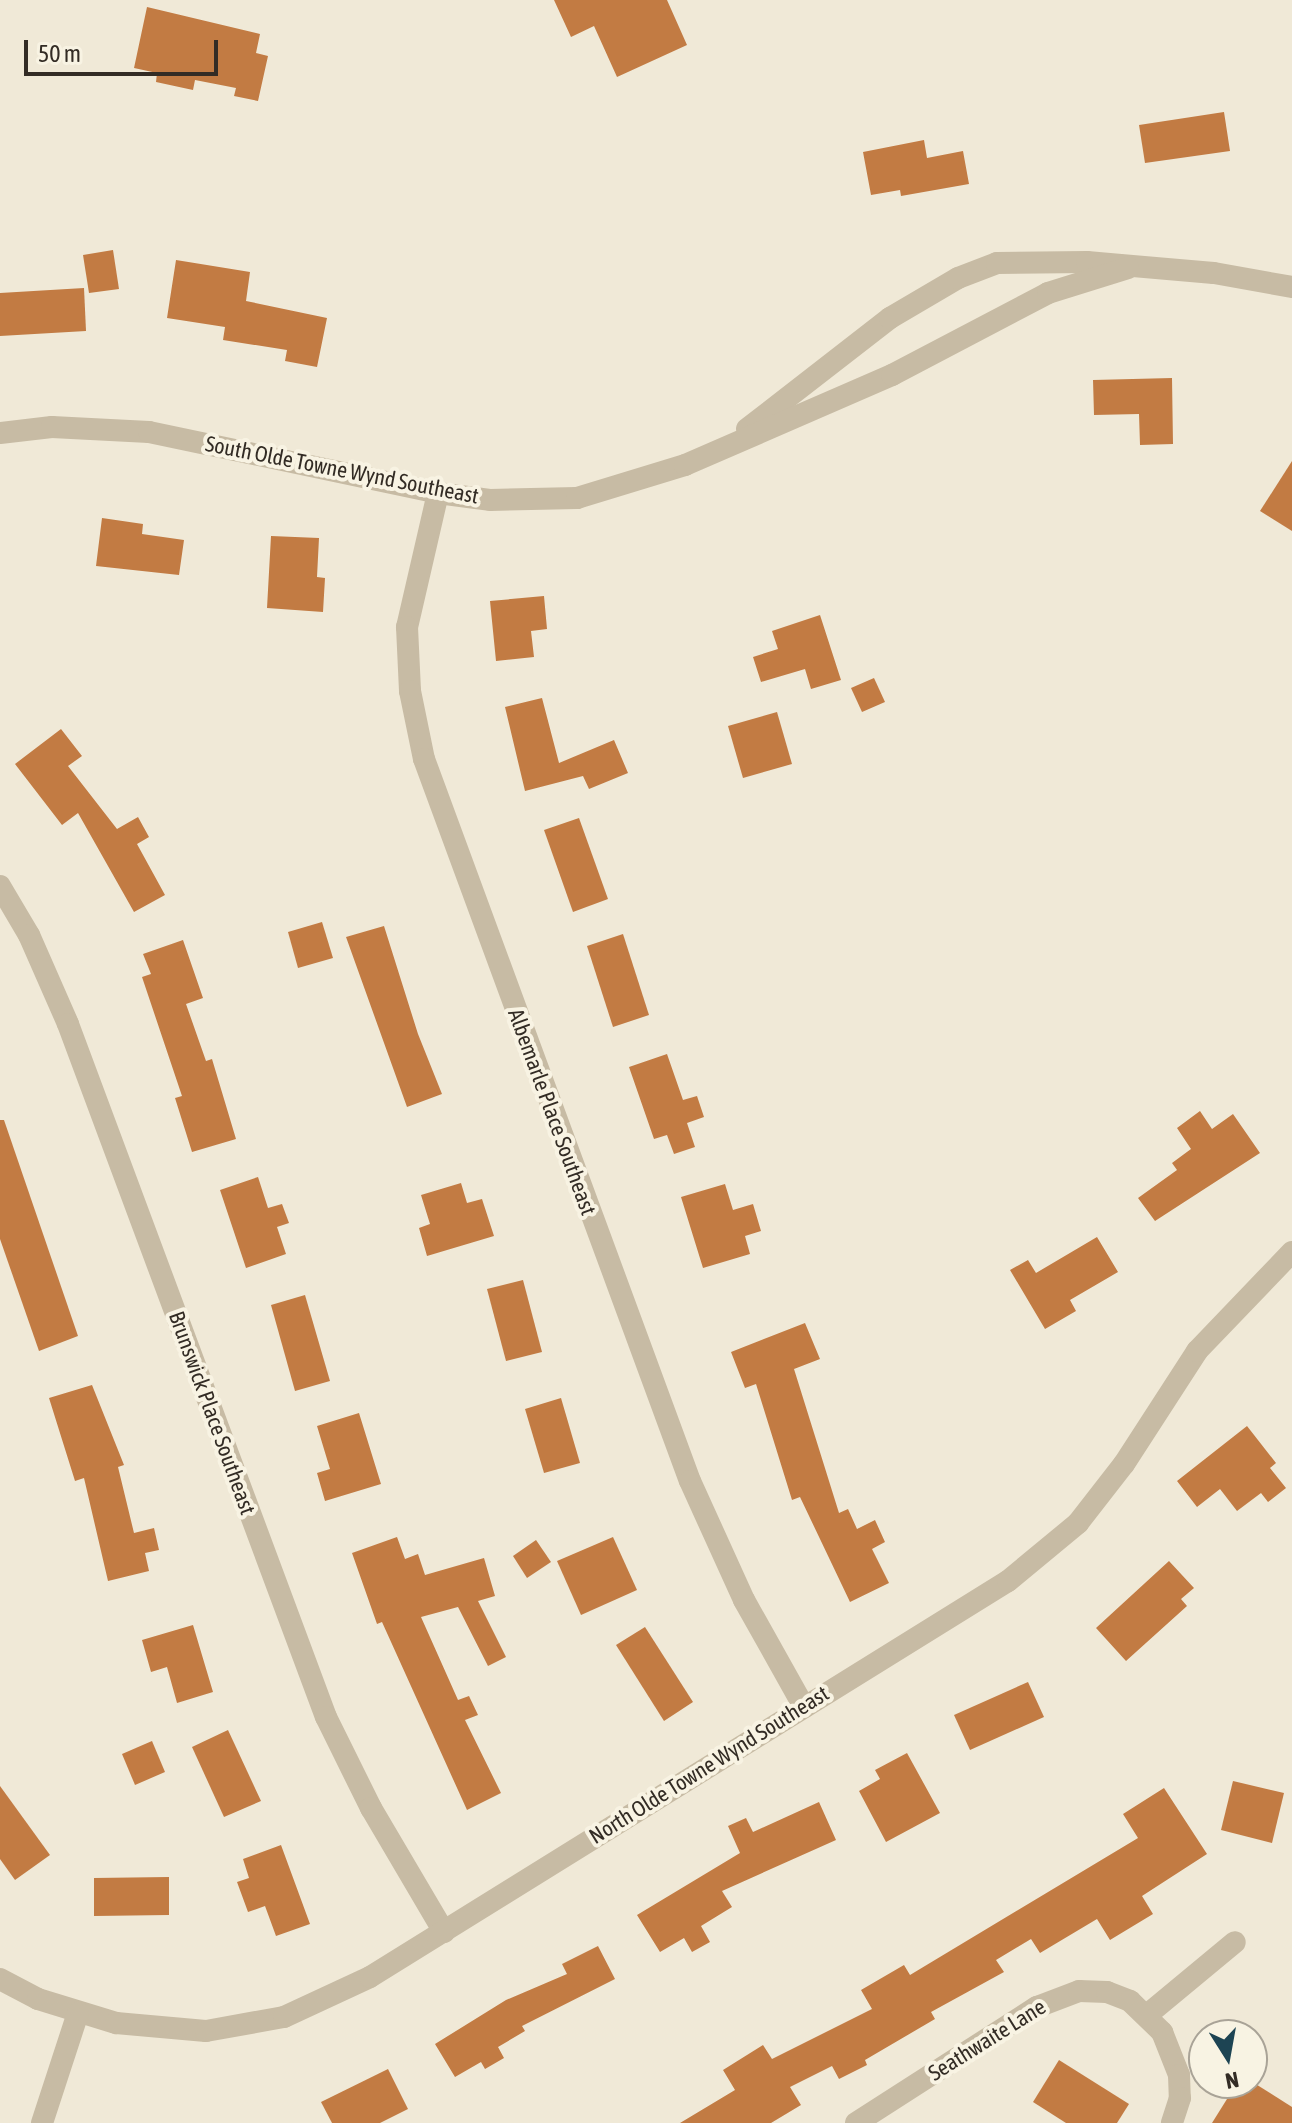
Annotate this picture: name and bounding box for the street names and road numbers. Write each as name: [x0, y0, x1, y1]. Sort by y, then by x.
street label: South Olde Towne Wynd Southeast: [203, 431, 481, 509]
street label: Albemarle Place Southeast: [502, 1005, 602, 1219]
street label: Brunswick Place Southeast: [163, 1308, 261, 1518]
street label: North Olde Towne Wynd Southeast: [584, 1680, 834, 1850]
street label: Seathwaite Lane: [924, 1994, 1050, 2086]

